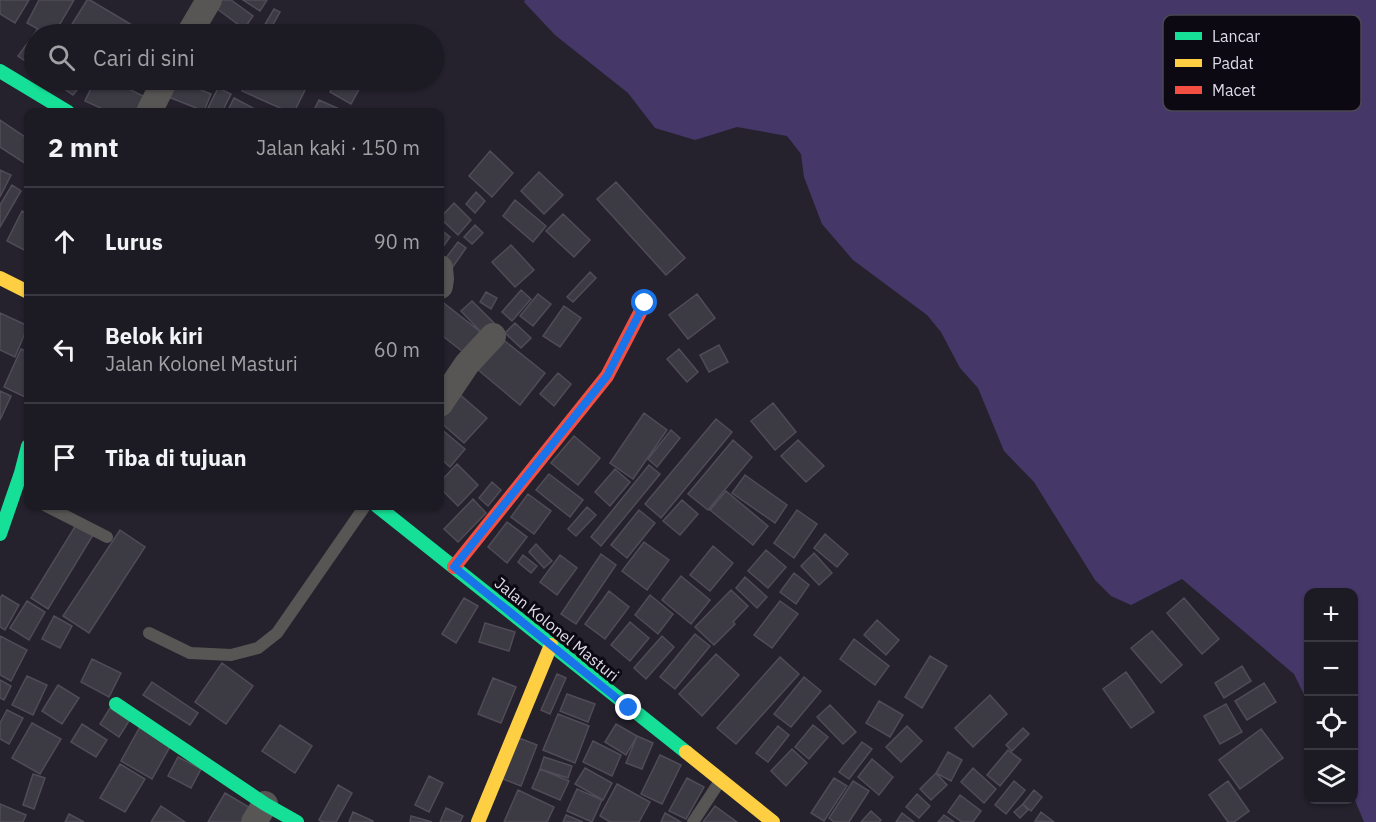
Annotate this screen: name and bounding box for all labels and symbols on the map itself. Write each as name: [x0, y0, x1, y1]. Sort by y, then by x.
legend: [1163, 15, 1361, 111]
text: Lancar: [1212, 26, 1260, 46]
text: Padat: [1212, 53, 1254, 73]
text: Macet: [1212, 80, 1256, 100]
route start: [631, 289, 657, 315]
street label: Jalan Kolonel Masturi: [491, 573, 623, 685]
route end: [615, 694, 641, 720]

